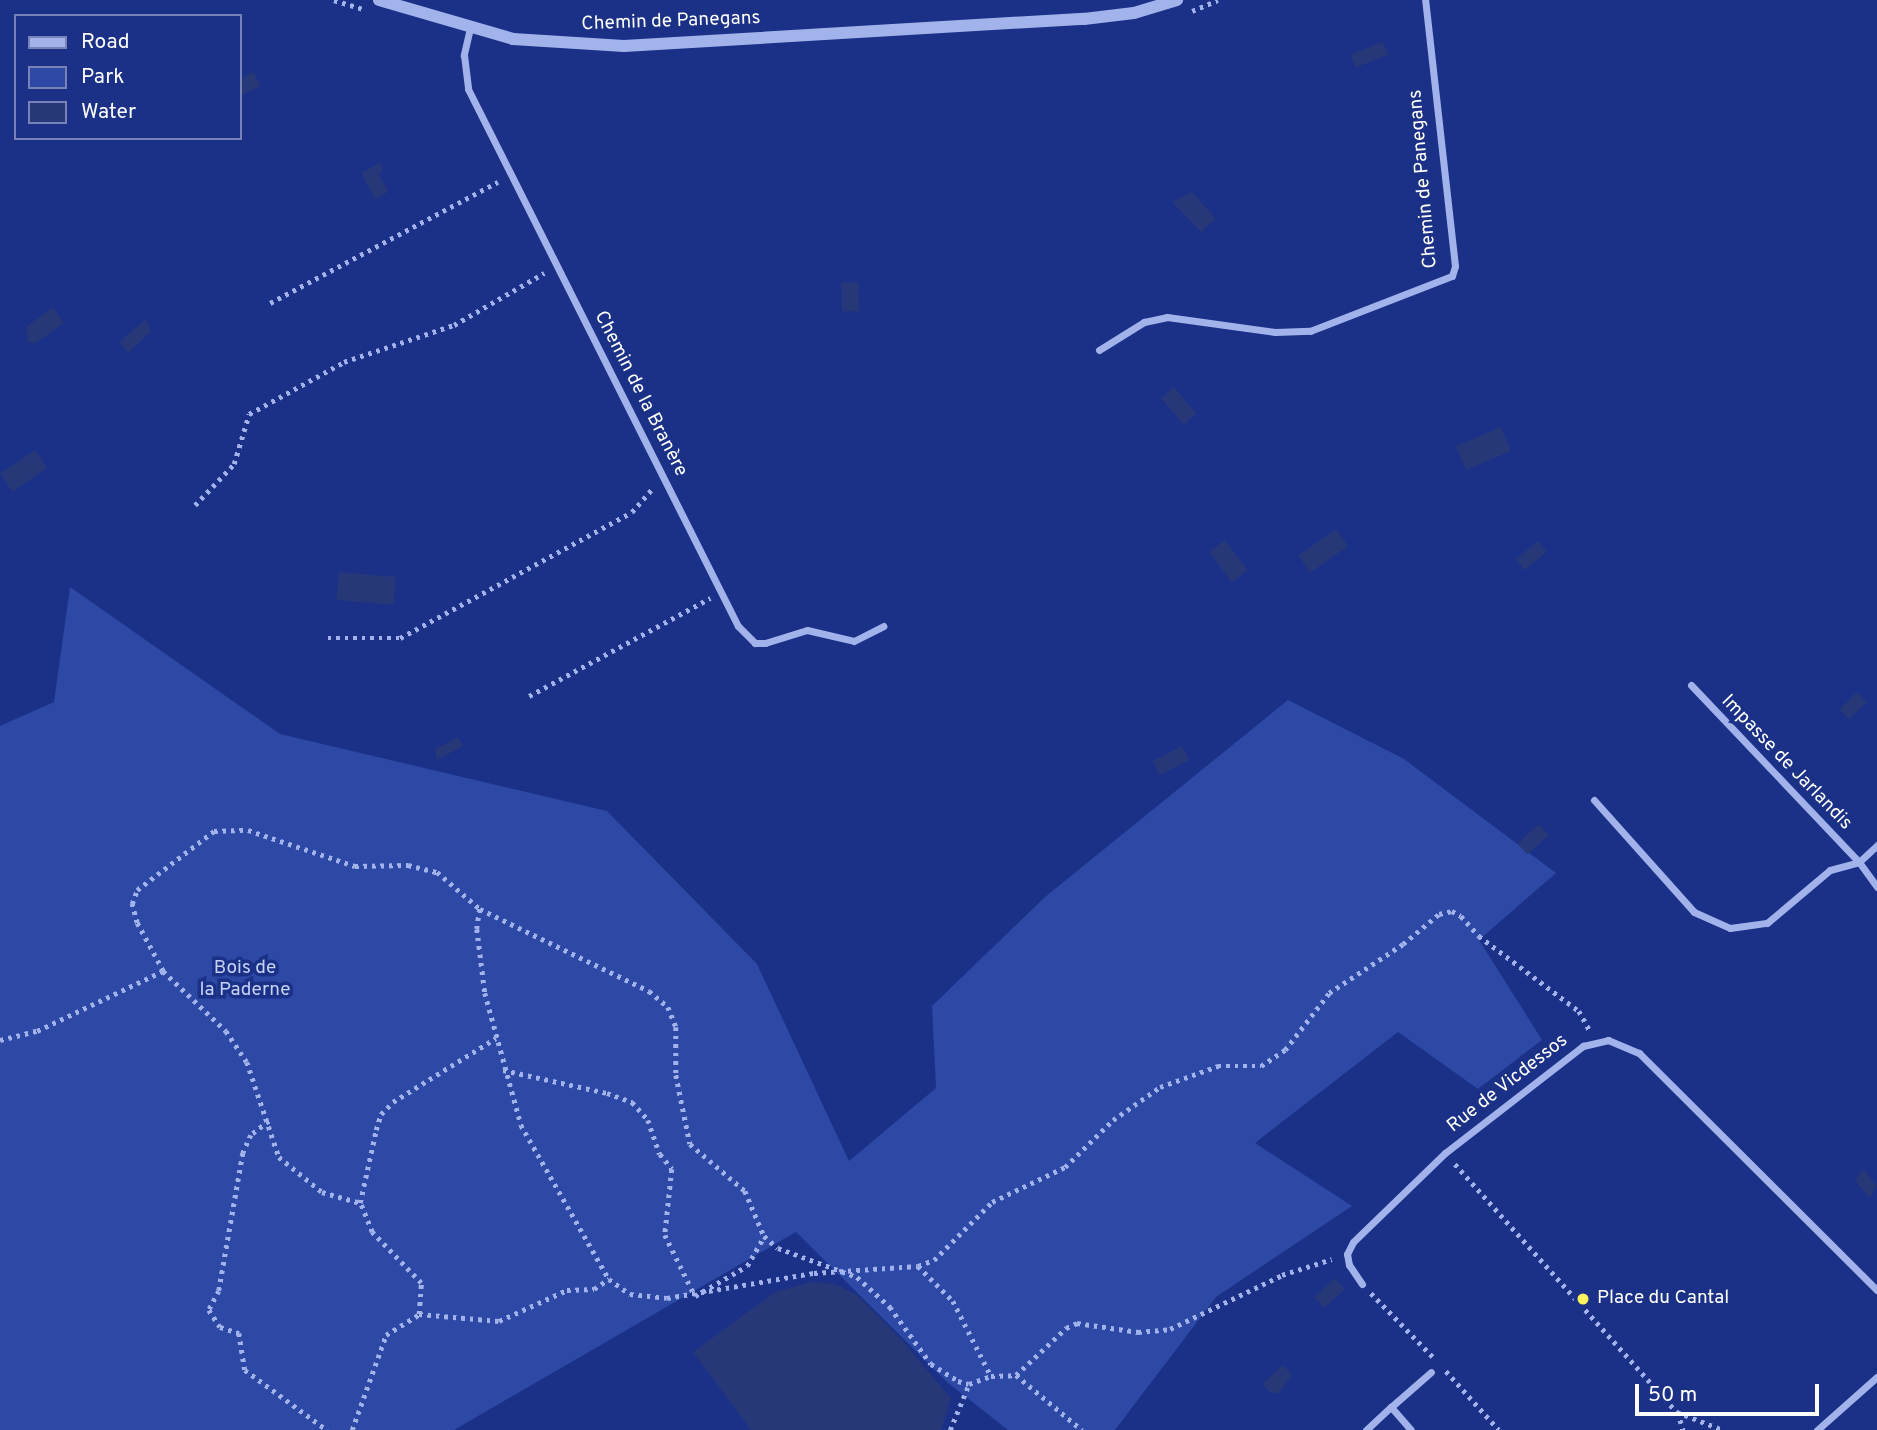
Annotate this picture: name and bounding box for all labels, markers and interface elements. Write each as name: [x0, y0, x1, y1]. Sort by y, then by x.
street label: Chemin de Panegans: [581, 7, 761, 37]
legend: [14, 14, 242, 140]
text: Road: [81, 29, 130, 56]
text: Park: [81, 64, 124, 91]
street label: Chemin de Panegans: [1405, 89, 1443, 269]
text: Water: [81, 99, 136, 126]
street label: Chemin de la Branère: [588, 307, 692, 481]
street label: Impasse de Jarlandis: [1716, 691, 1856, 835]
park label: Bois de la Paderne: [200, 958, 290, 1002]
street label: Rue de Vicdessos: [1443, 1030, 1573, 1138]
place label: Place du Cantal: [1597, 1288, 1729, 1310]
marker: Place du Cantal: [1575, 1291, 1591, 1307]
scale bar: [1639, 1370, 1823, 1414]
text: 50 m: [1648, 1382, 1697, 1409]

